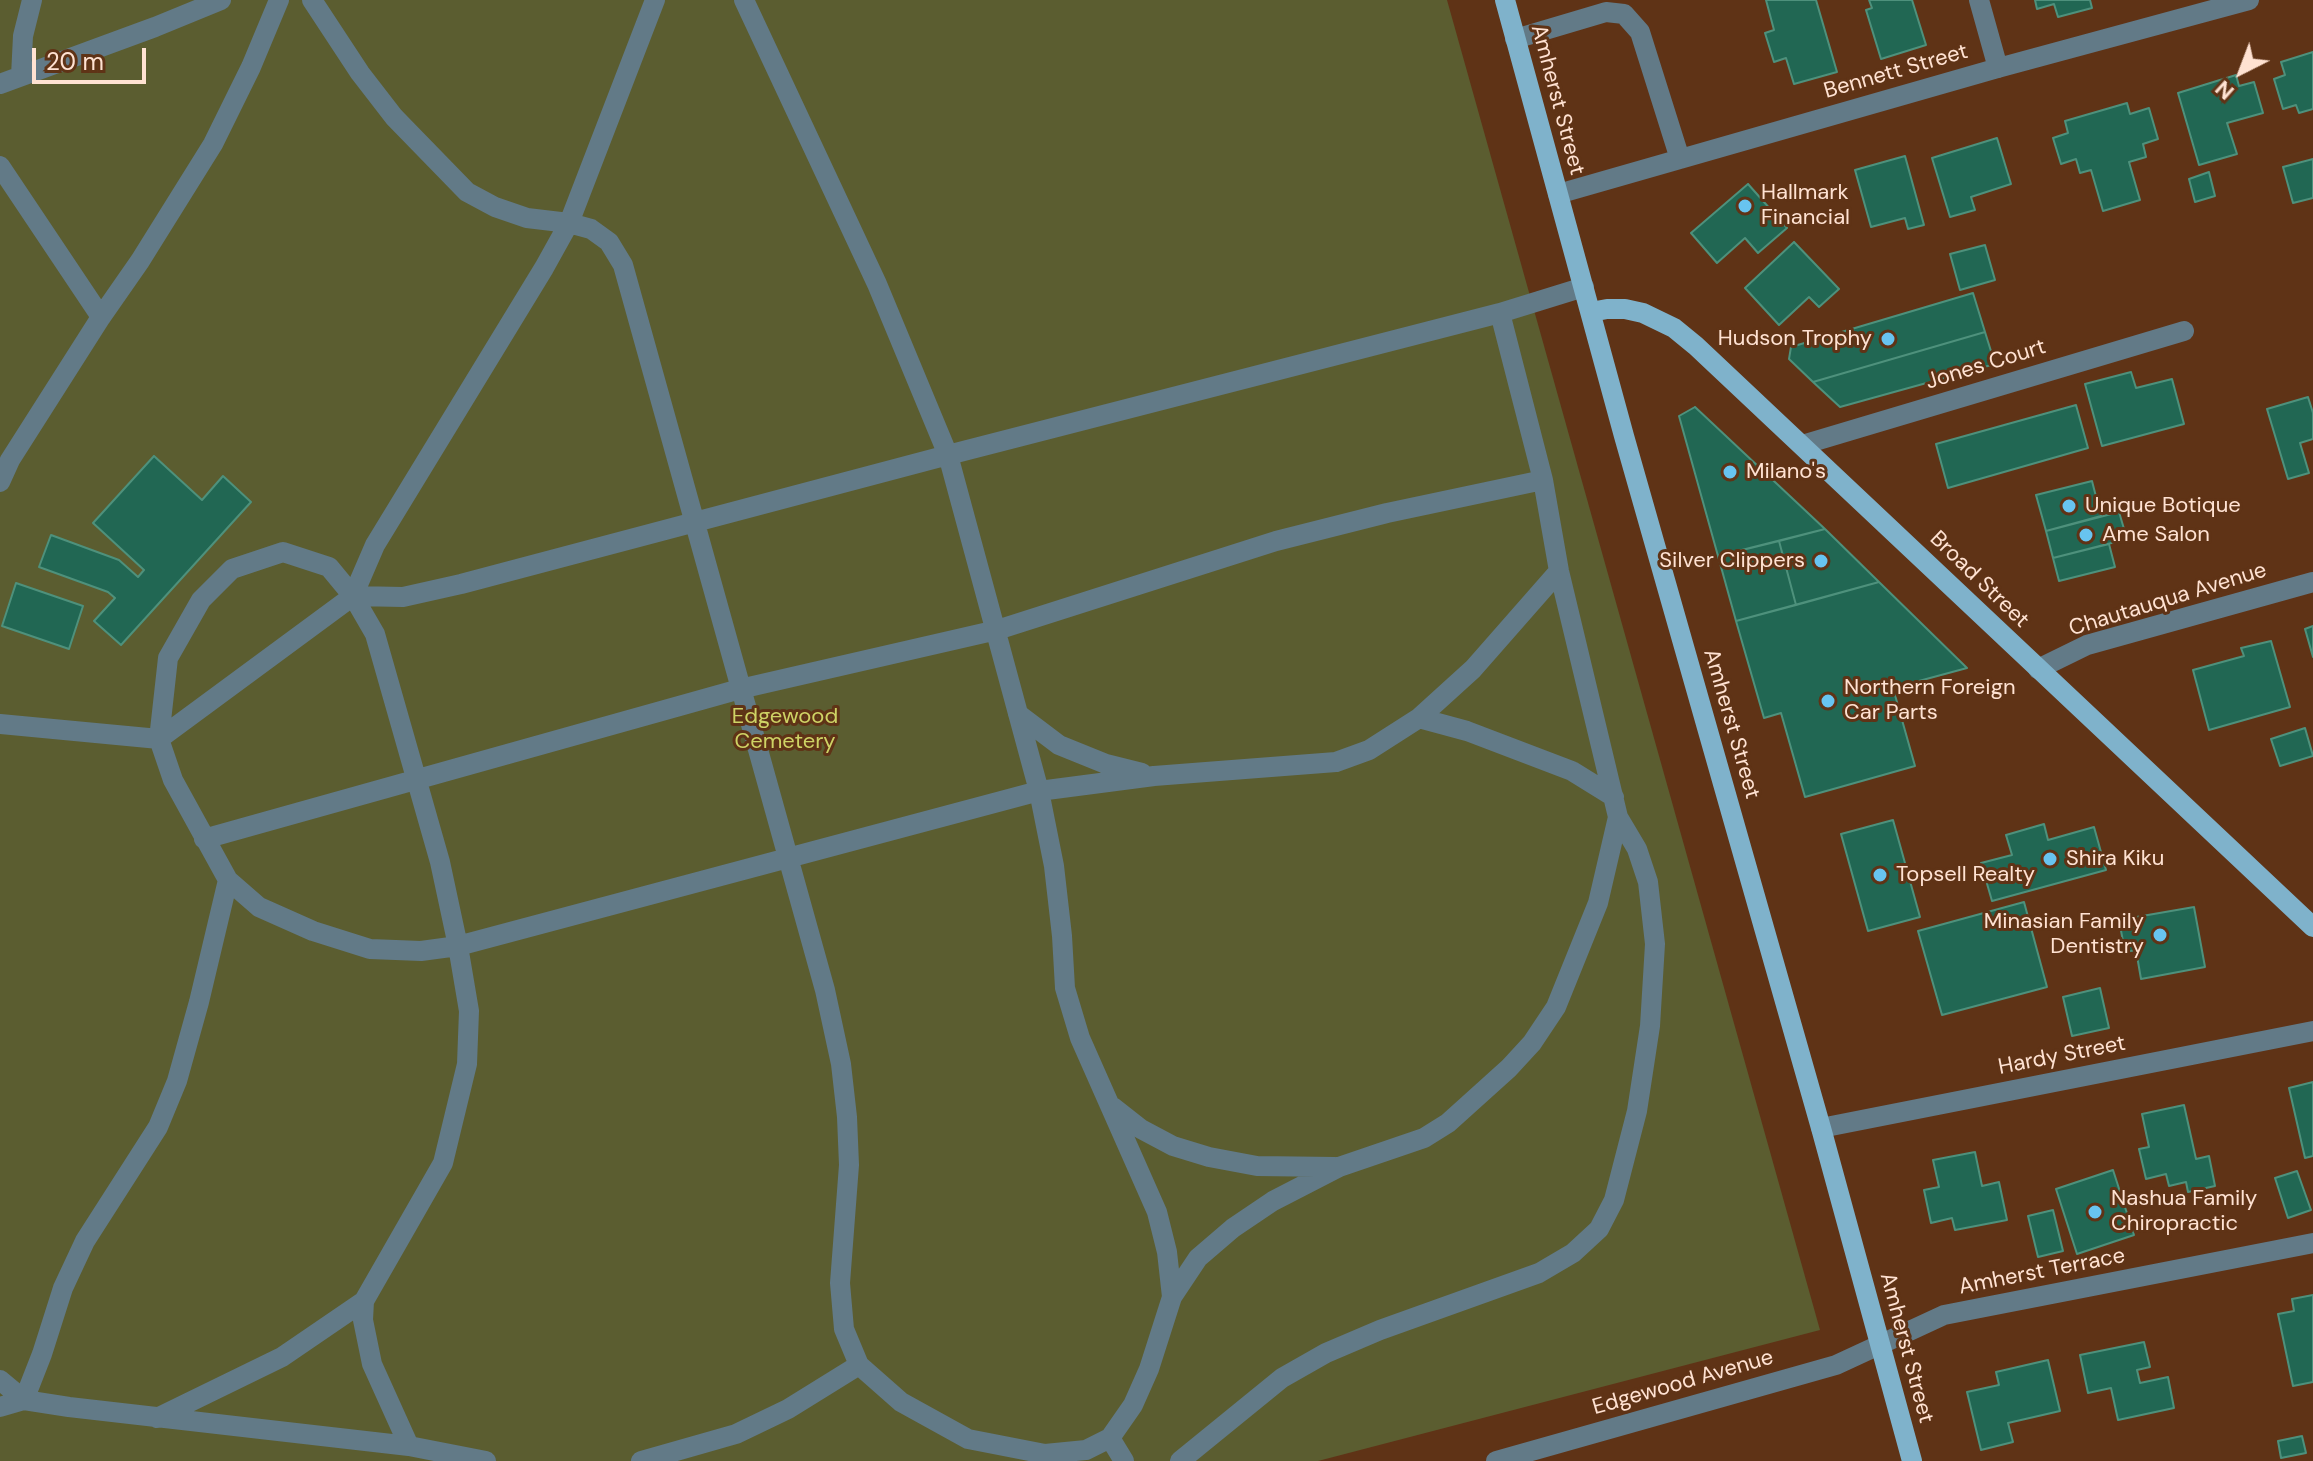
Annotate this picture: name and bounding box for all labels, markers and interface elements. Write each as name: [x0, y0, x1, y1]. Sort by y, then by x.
street label: Amherst Street: [1524, 22, 1590, 178]
scale bar: [36, 32, 150, 82]
north arrow: [2201, 32, 2281, 112]
street label: Bennett Street: [1821, 39, 1971, 105]
text: 20 m: [46, 46, 104, 77]
text: N: [2209, 74, 2240, 106]
place label: Hallmark Financial: [1761, 180, 1850, 232]
marker: Hallmark Financial: [1736, 197, 1754, 215]
place label: Hudson Trophy: [1718, 326, 1872, 352]
marker: Hudson Trophy: [1879, 330, 1897, 348]
street label: Jones Court: [1923, 334, 2049, 396]
place label: Milano's: [1746, 459, 1826, 485]
marker: Milano's: [1721, 463, 1739, 481]
place label: Unique Botique: [2085, 493, 2241, 519]
marker: Unique Botique: [2060, 497, 2078, 515]
place label: Ame Salon: [2102, 522, 2210, 548]
street label: Broad Street: [1924, 526, 2034, 634]
marker: Ame Salon: [2077, 526, 2095, 544]
place label: Silver Clippers: [1659, 548, 1805, 574]
marker: Silver Clippers: [1812, 552, 1830, 570]
street label: Chautauqua Avenue: [2066, 557, 2270, 643]
street label: Amherst Street: [1697, 646, 1765, 802]
place label: Northern Foreign Car Parts: [1844, 675, 2016, 726]
marker: Northern Foreign Car Parts: [1819, 692, 1837, 710]
park label: Edgewood Cemetery: [732, 704, 838, 756]
place label: Shira Kiku: [2066, 846, 2164, 872]
marker: Shira Kiku: [2041, 850, 2059, 868]
place label: Topsell Realty: [1896, 862, 2035, 888]
marker: Topsell Realty: [1871, 866, 1889, 884]
place label: Minasian Family Dentistry: [1984, 909, 2144, 960]
marker: Minasian Family Dentistry: [2151, 926, 2169, 944]
street label: Hardy Street: [1996, 1031, 2128, 1081]
place label: Nashua Family Chiropractic: [2111, 1186, 2257, 1238]
marker: Nashua Family Chiropractic: [2086, 1203, 2104, 1221]
street label: Amherst Terrace: [1957, 1243, 2127, 1301]
street label: Amherst Street: [1873, 1270, 1939, 1426]
street label: Edgewood Avenue: [1589, 1345, 1777, 1421]

